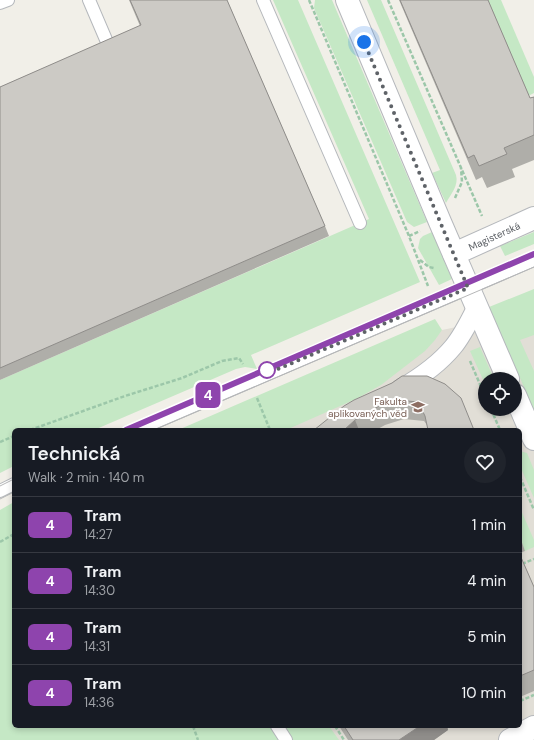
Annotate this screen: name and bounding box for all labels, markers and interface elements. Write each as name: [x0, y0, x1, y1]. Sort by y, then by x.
your location: [354, 32, 374, 52]
street label: Magisterská: [466, 219, 522, 254]
unlabelled marker: [258, 361, 276, 379]
map controls: [478, 372, 522, 416]
button: locate: [478, 372, 522, 416]
line badge: 4: [195, 382, 221, 408]
text: 4: [203, 386, 213, 404]
place label: Fakulta aplikovaných věd: [328, 395, 407, 420]
school or university icon: Fakulta aplikovaných věd: [410, 399, 426, 415]
text: Technická: [28, 441, 121, 466]
button: heart: [464, 441, 506, 483]
text: Walk · 2 min · 140 m: [28, 469, 144, 486]
text: Tram: [84, 506, 121, 526]
text: 1 min: [472, 515, 506, 535]
text: 4: [45, 516, 55, 534]
text: 14:27: [84, 526, 113, 543]
text: Tram: [84, 562, 121, 582]
text: 4 min: [467, 571, 506, 591]
text: 4: [45, 572, 55, 590]
text: 14:30: [84, 582, 115, 599]
text: Tram: [84, 618, 121, 638]
text: 5 min: [467, 627, 506, 647]
text: 4: [45, 628, 55, 646]
text: 14:31: [84, 638, 110, 655]
text: Tram: [84, 674, 121, 694]
text: 10 min: [461, 683, 506, 703]
text: 4: [45, 684, 55, 702]
text: 14:36: [84, 694, 114, 711]

